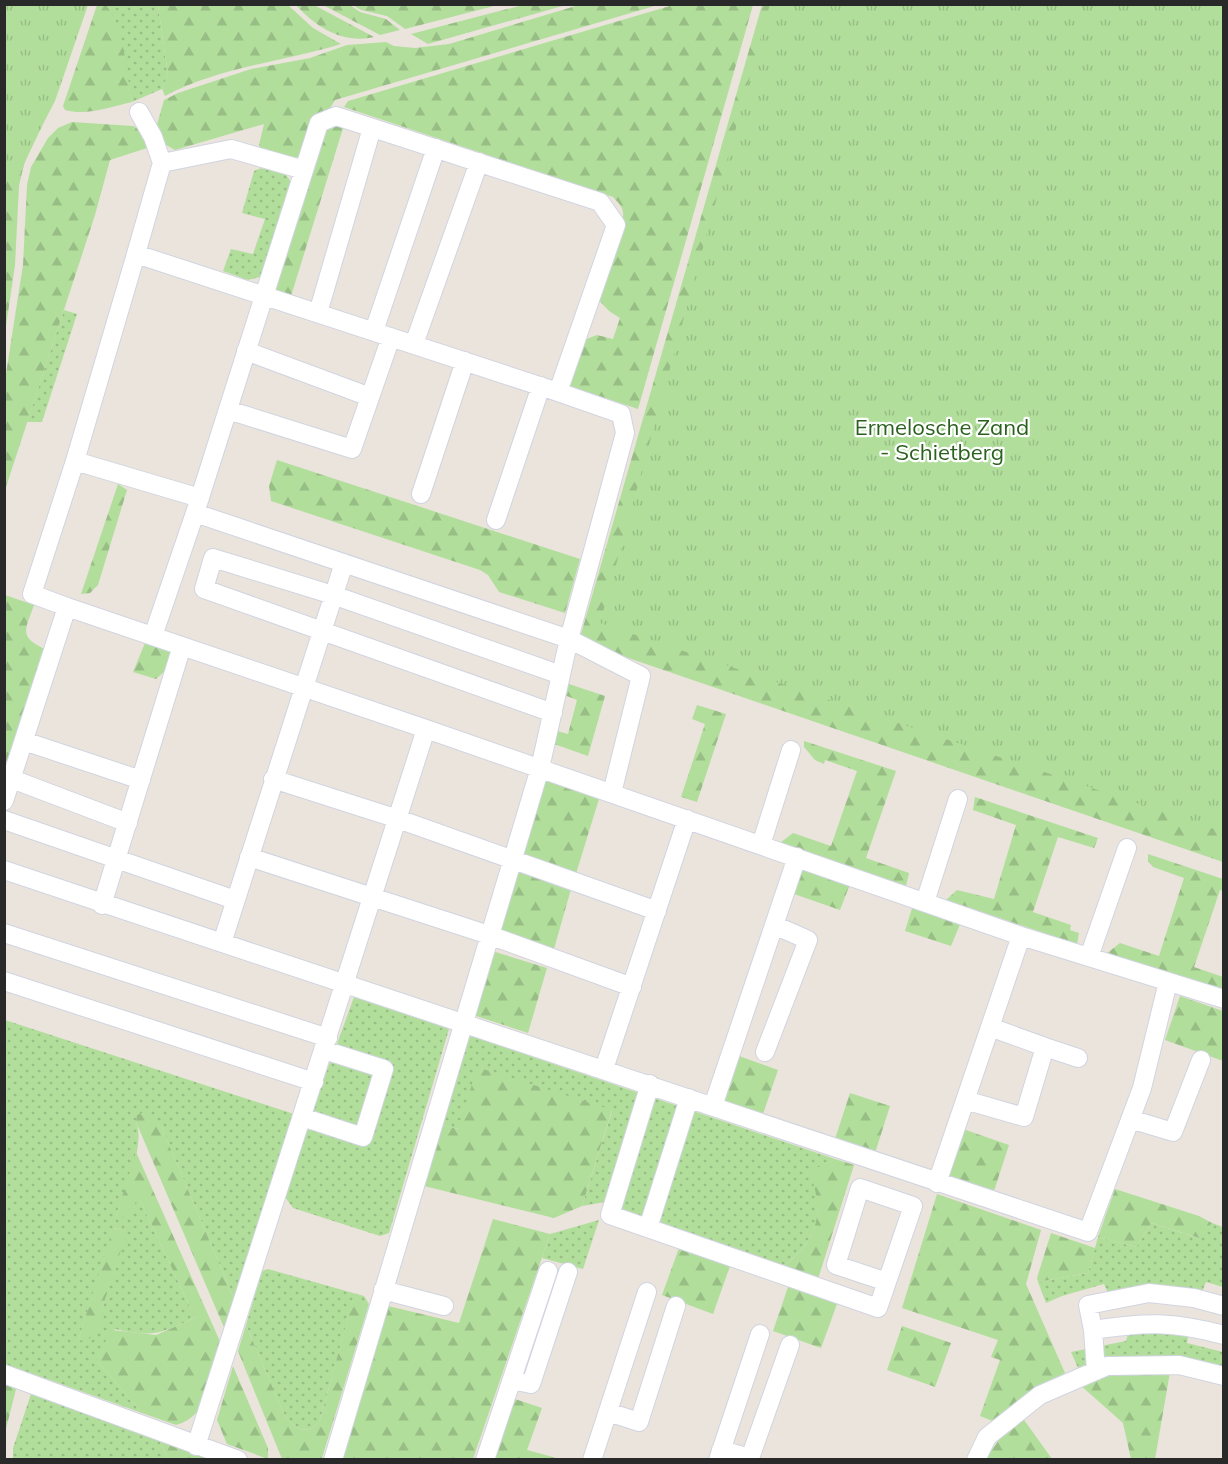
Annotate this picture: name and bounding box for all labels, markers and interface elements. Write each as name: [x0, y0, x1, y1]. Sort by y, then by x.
park label: Ermelosche Zand - Schietberg: [855, 413, 1029, 466]

